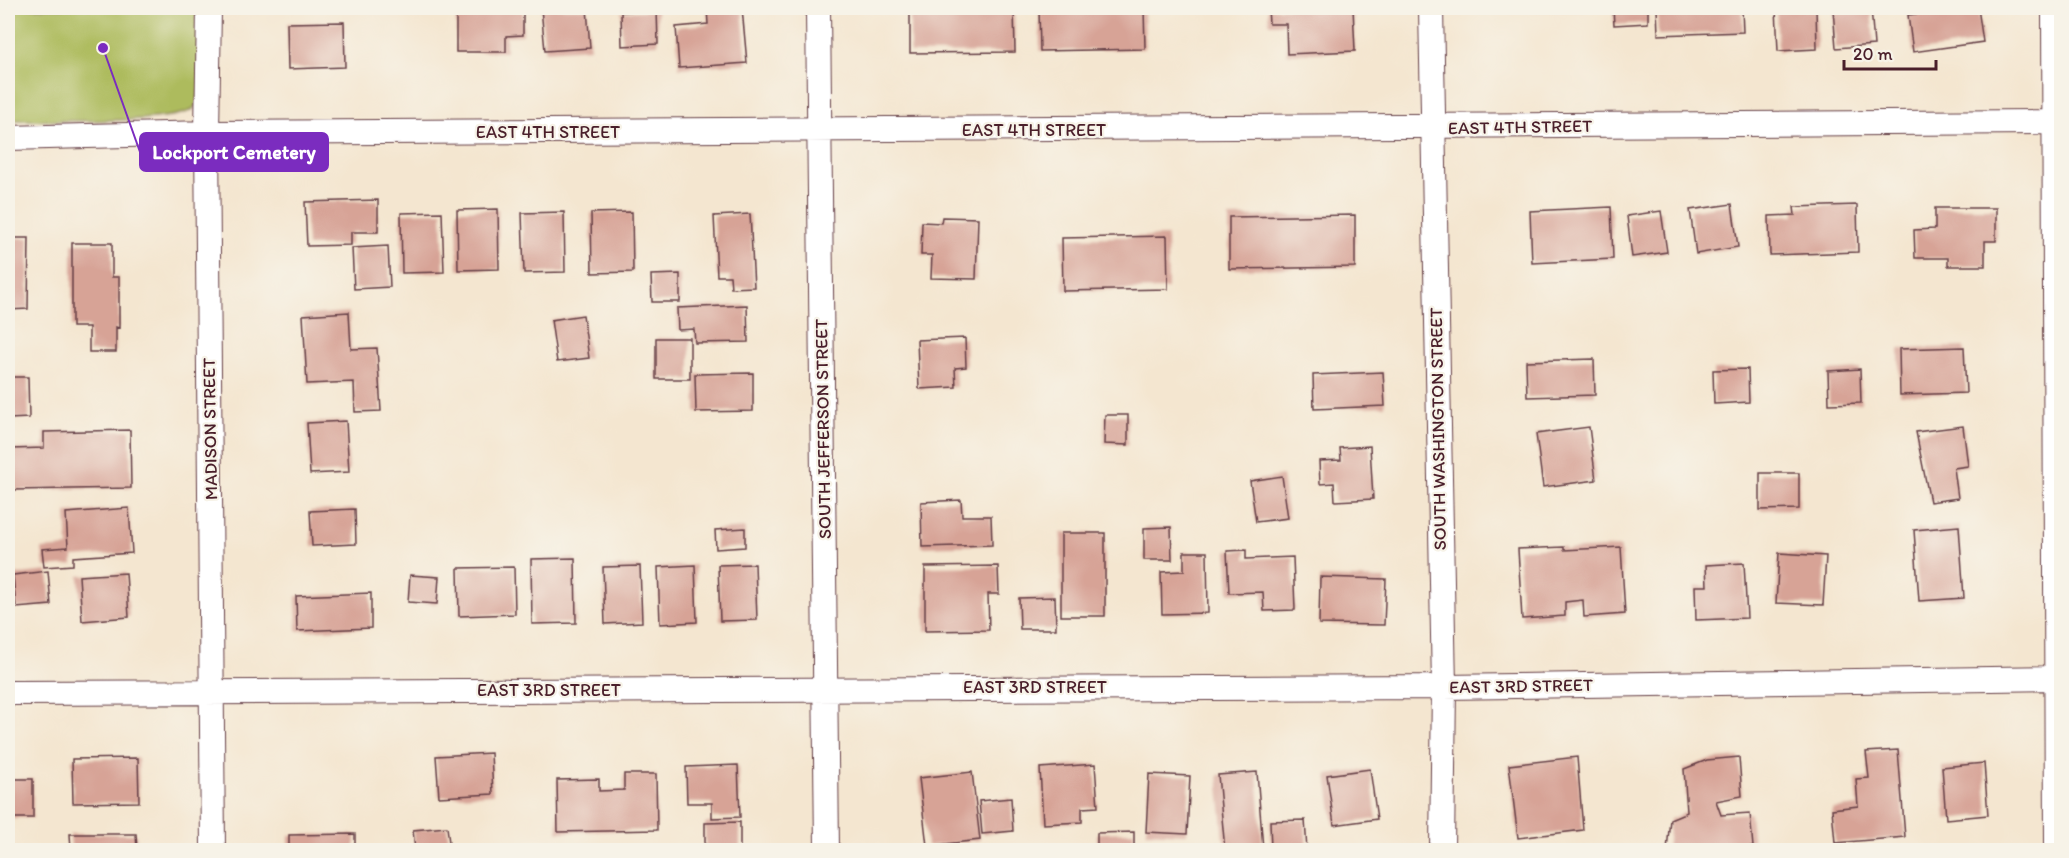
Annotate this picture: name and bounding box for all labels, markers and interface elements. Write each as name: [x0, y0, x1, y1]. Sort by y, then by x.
scale bar: [1844, 33, 1936, 71]
text: 20 m: [1853, 43, 1893, 65]
street label: EAST 4TH STREET: [1448, 115, 1592, 139]
street label: EAST 4TH STREET: [962, 119, 1106, 141]
street label: EAST 4TH STREET: [476, 121, 620, 143]
callout: Lockport Cemetery: [140, 133, 328, 171]
text: Lockport Cemetery: [152, 140, 316, 165]
street label: SOUTH WASHINGTON STREET: [1425, 307, 1451, 551]
street label: SOUTH JEFFERSON STREET: [810, 319, 836, 539]
street label: MADISON STREET: [198, 358, 222, 500]
street label: EAST 3RD STREET: [1449, 674, 1593, 698]
street label: EAST 3RD STREET: [963, 676, 1107, 698]
street label: EAST 3RD STREET: [477, 679, 621, 701]

